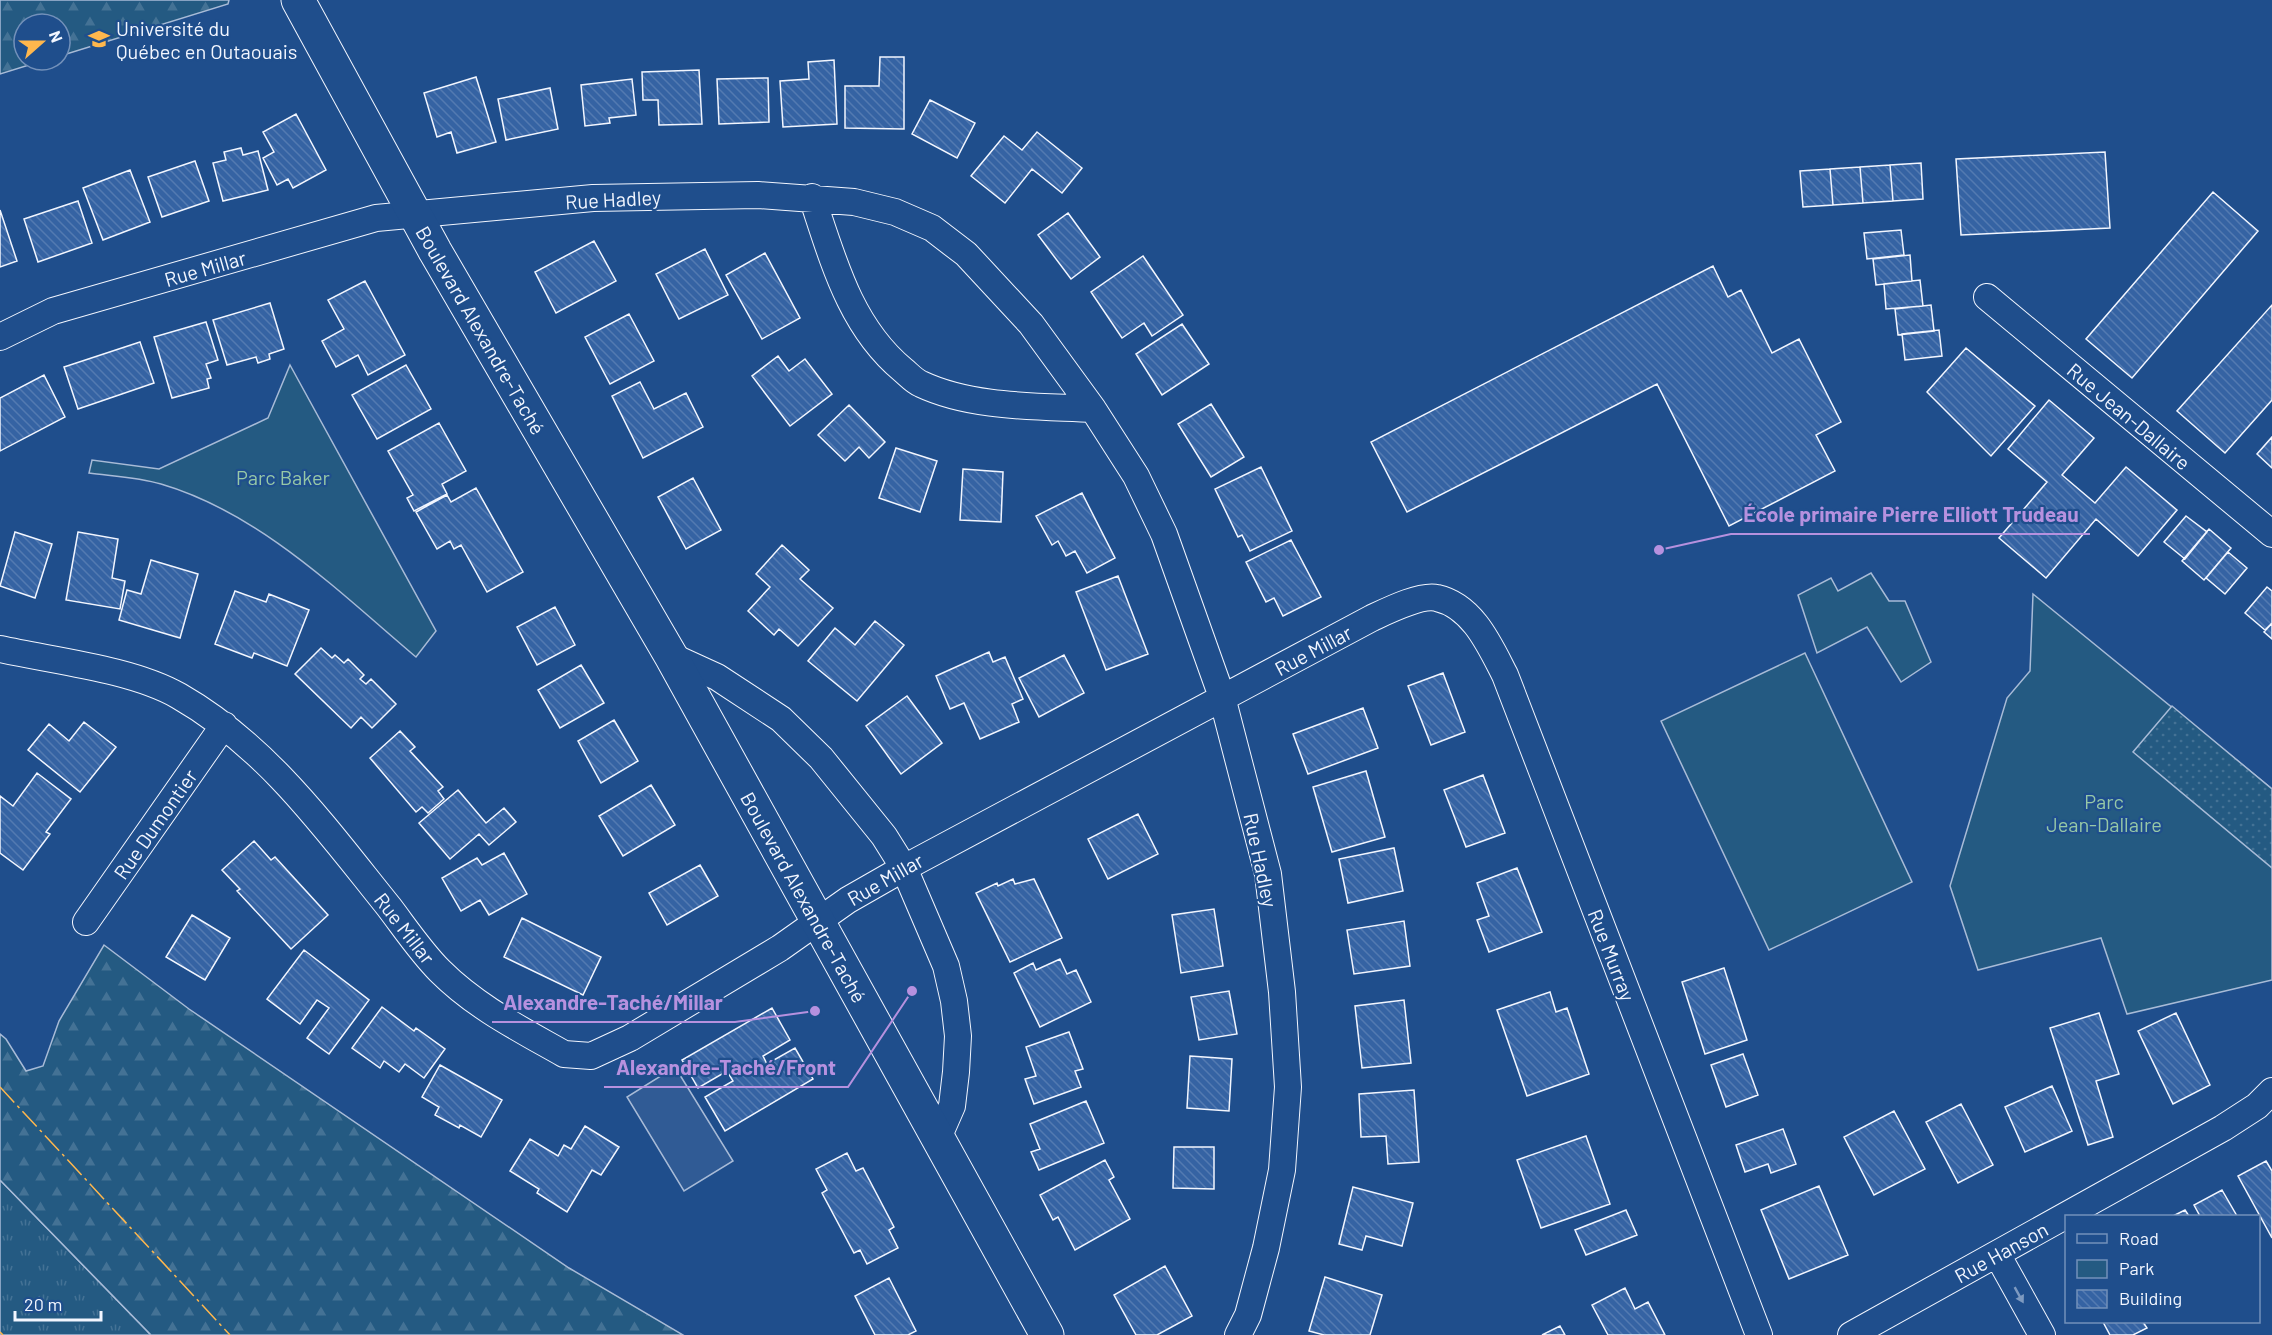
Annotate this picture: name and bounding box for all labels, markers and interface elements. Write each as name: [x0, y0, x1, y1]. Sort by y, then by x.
north arrow: [12, 12, 72, 72]
place label: Université du Québec en Outaouais: [116, 16, 297, 63]
school or university icon: Université du Québec en Outaouais: [87, 27, 111, 51]
text: N: [46, 28, 67, 45]
street label: Rue Hadley: [564, 185, 662, 213]
street label: Boulevard Alexandre-Taché: [411, 221, 551, 439]
street label: Rue Millar: [161, 245, 249, 291]
street label: Rue Jean-Dallaire: [2063, 358, 2195, 474]
park label: Parc Baker: [236, 465, 330, 489]
callout: École primaire Pierre Elliott Trudeau: [1731, 495, 2090, 534]
text: École primaire Pierre Elliott Trudeau: [1743, 501, 2079, 526]
street label: Rue Millar: [1270, 620, 1356, 680]
street label: Rue Dumontier: [108, 764, 202, 884]
street label: Boulevard Alexandre-Taché: [736, 788, 872, 1006]
park label: Parc Jean-Dallaire: [2046, 789, 2162, 836]
street label: Rue Hadley: [1239, 811, 1283, 909]
street label: Rue Millar: [843, 848, 927, 910]
street label: Rue Millar: [370, 888, 440, 968]
street label: Rue Murray: [1584, 906, 1640, 1004]
callout: Alexandre-Taché/Millar: [492, 983, 735, 1022]
text: Alexandre-Taché/Millar: [503, 989, 723, 1014]
callout: Alexandre-Taché/Front: [604, 1048, 848, 1087]
text: Alexandre-Taché/Front: [616, 1054, 836, 1079]
legend: [2065, 1215, 2260, 1323]
street label: Rue Hanson: [1950, 1217, 2052, 1287]
text: Road: [2119, 1227, 2159, 1249]
text: Park: [2119, 1257, 2154, 1279]
scale bar: [15, 1284, 100, 1322]
one-way arrow: [2014, 1286, 2024, 1303]
text: Building: [2119, 1287, 2182, 1309]
text: 20 m: [24, 1293, 62, 1315]

